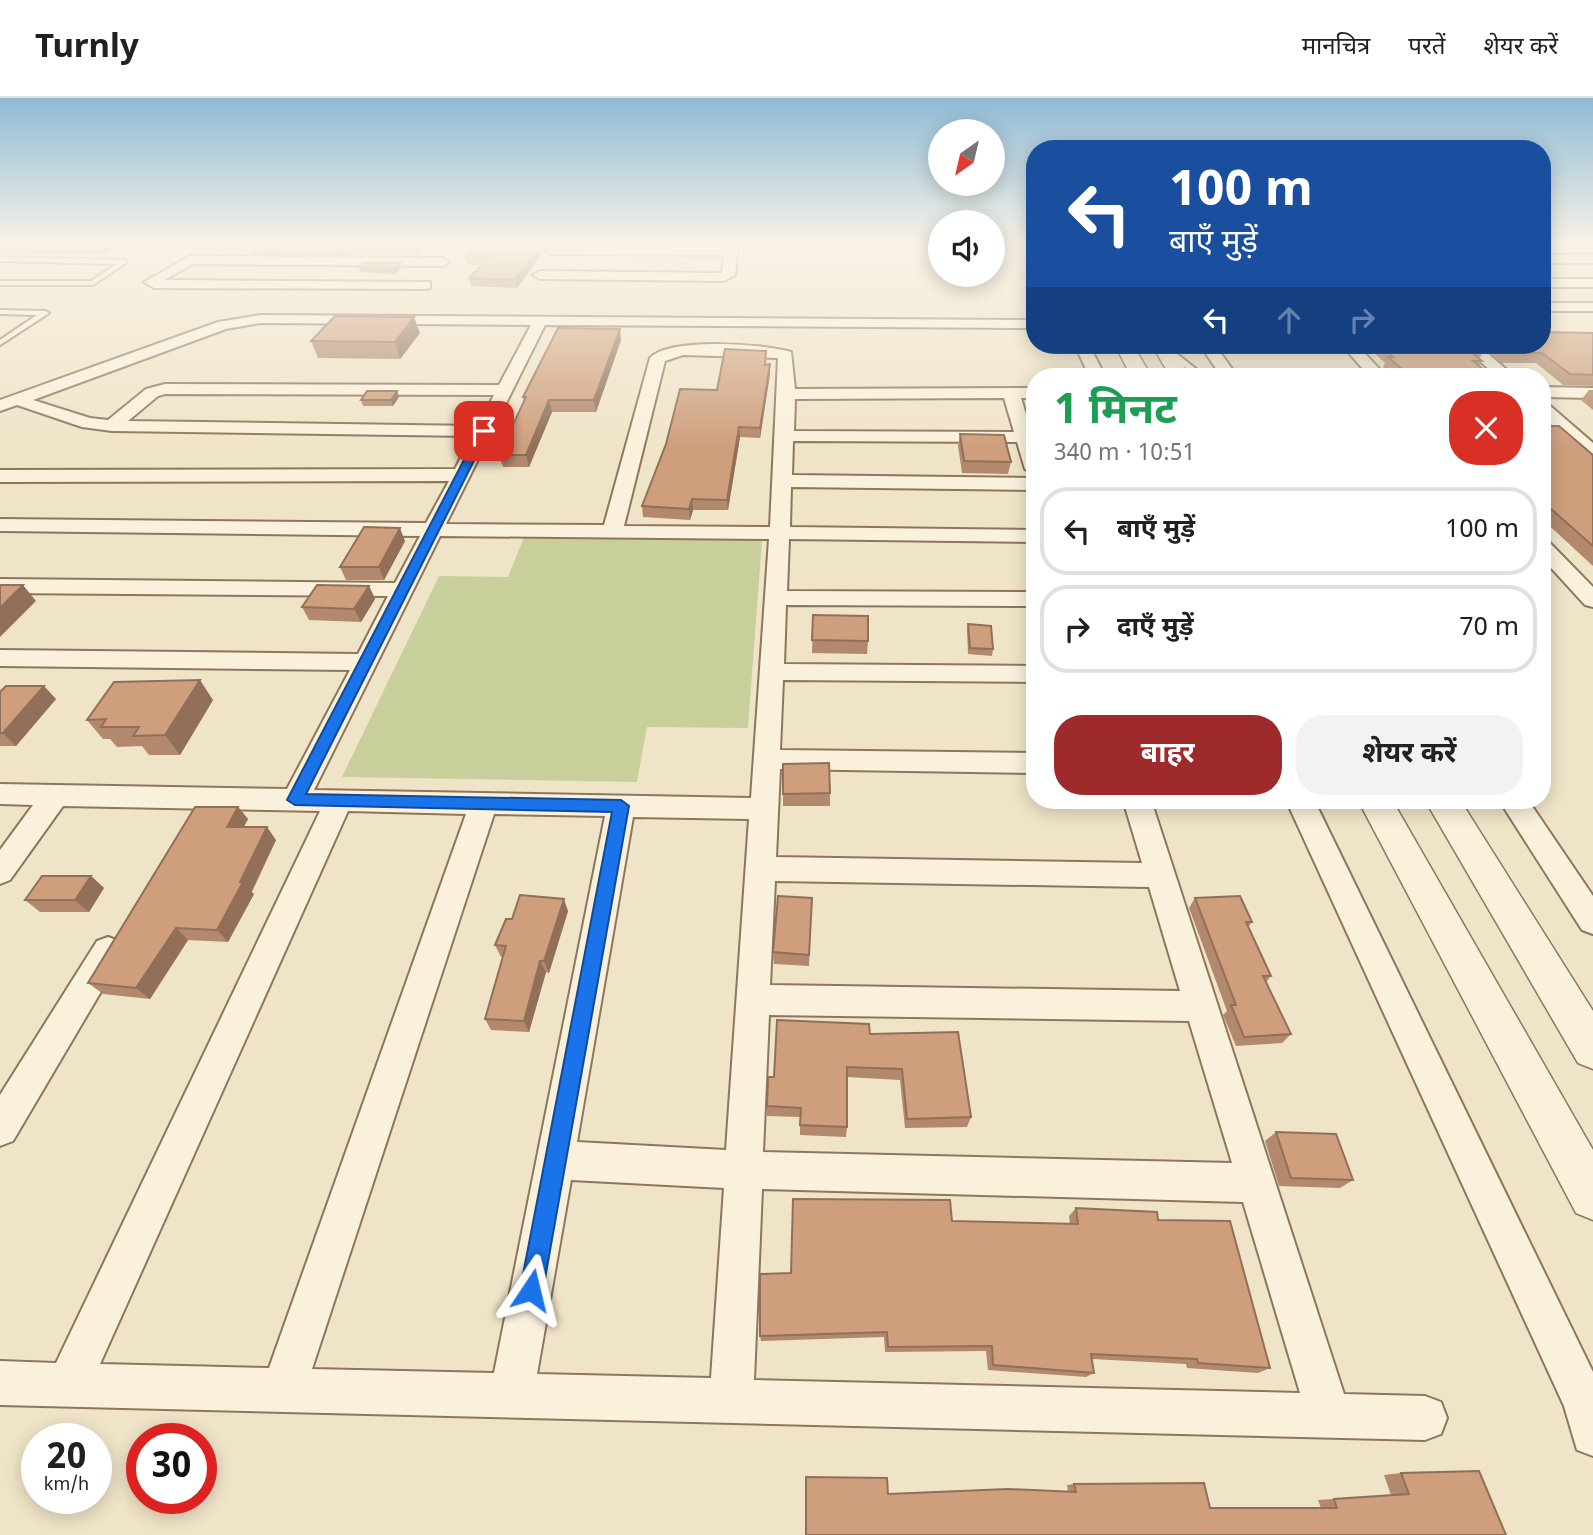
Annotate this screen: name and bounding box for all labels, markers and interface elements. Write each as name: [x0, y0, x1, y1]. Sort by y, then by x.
text: Turnly: [35, 27, 139, 70]
text: मानचित्र: [1302, 32, 1370, 64]
text: परतें: [1408, 32, 1445, 64]
text: शेयर करें: [1483, 32, 1558, 64]
north arrow: [928, 119, 1004, 196]
map controls: [928, 119, 1005, 287]
text: 100 m: [1169, 161, 1313, 225]
icon: left: [1054, 168, 1145, 259]
button: sound: [928, 210, 1005, 287]
text: बाएँ मुड़ें: [1169, 223, 1258, 265]
icon: left: [1197, 301, 1235, 339]
icon: ahead: [1270, 301, 1308, 339]
icon: right: [1343, 301, 1381, 339]
text: 1 मिनट: [1054, 385, 1177, 440]
button: close: [1449, 391, 1523, 465]
pin: [454, 401, 514, 461]
icon: arrive: [465, 412, 503, 450]
text: 340 m · 10:51: [1054, 439, 1195, 469]
icon: left: [1058, 512, 1096, 550]
text: बाएँ मुड़ें: [1117, 514, 1195, 548]
text: 100 m: [1445, 514, 1519, 548]
icon: right: [1058, 610, 1096, 648]
text: दाएँ मुड़ें: [1117, 612, 1194, 646]
text: 70 m: [1459, 612, 1519, 646]
button: बाहर: [1054, 715, 1282, 795]
button: शेयर करें: [1296, 715, 1523, 795]
position arrow: [494, 1253, 568, 1327]
speed limit sign: 30: [126, 1423, 217, 1514]
text: 20: [47, 1437, 86, 1482]
text: km/h: [44, 1474, 89, 1497]

